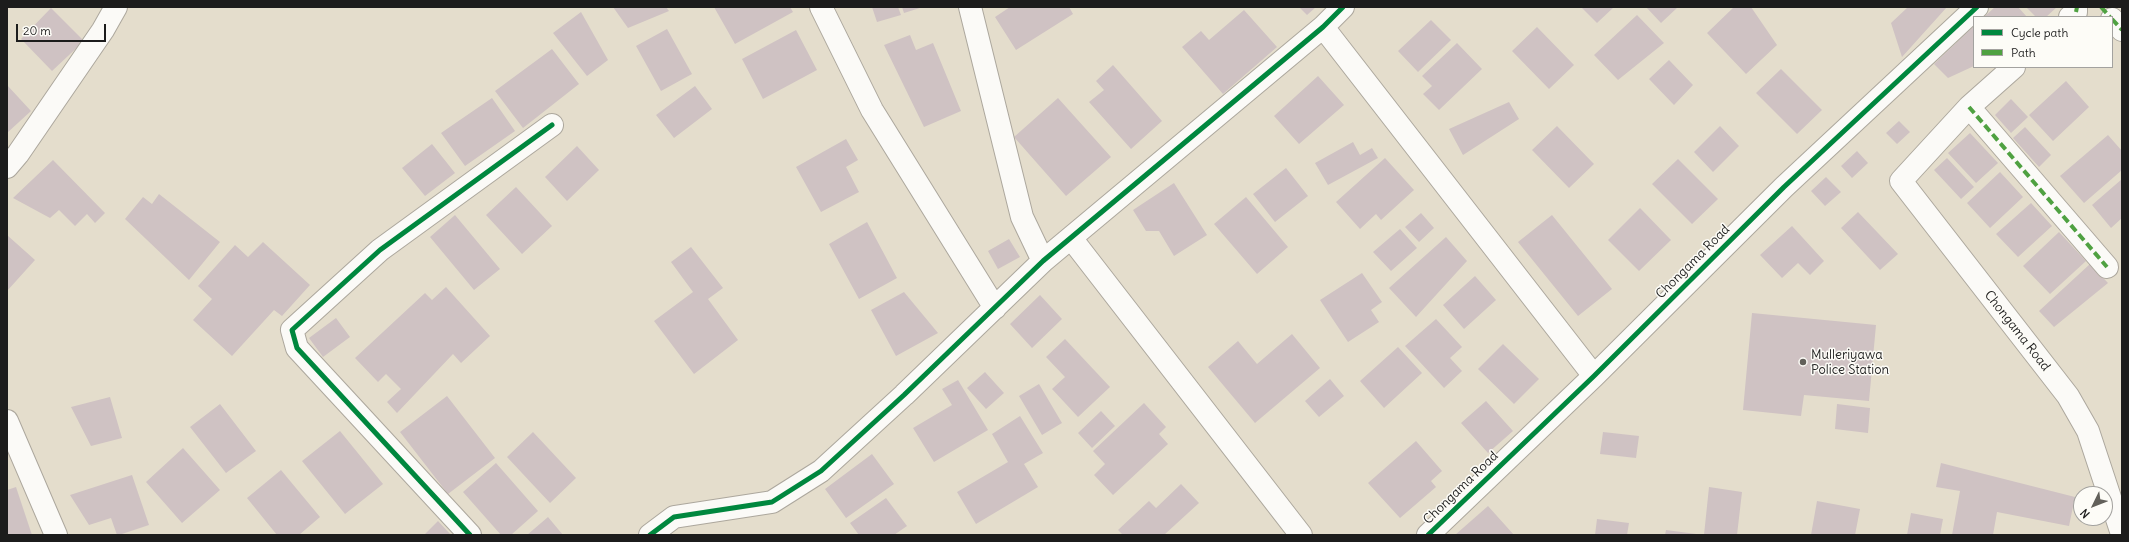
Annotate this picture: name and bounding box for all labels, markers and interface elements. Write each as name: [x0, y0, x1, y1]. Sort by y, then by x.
scale bar: [18, 16, 108, 42]
legend: [1973, 16, 2113, 68]
text: 20 m: [23, 23, 51, 38]
text: Cycle path: [2011, 25, 2068, 40]
text: Path: [2011, 45, 2036, 60]
street label: Chongama Road: [1653, 222, 1733, 302]
street label: Chongama Road: [1981, 288, 2053, 374]
place label: Mulleriyawa Police Station: [1811, 347, 1889, 378]
marker: Mulleriyawa Police Station: [1798, 357, 1808, 367]
street label: Chongama Road: [1420, 448, 1502, 528]
north arrow: [2073, 486, 2113, 526]
text: N: [2077, 506, 2093, 521]

